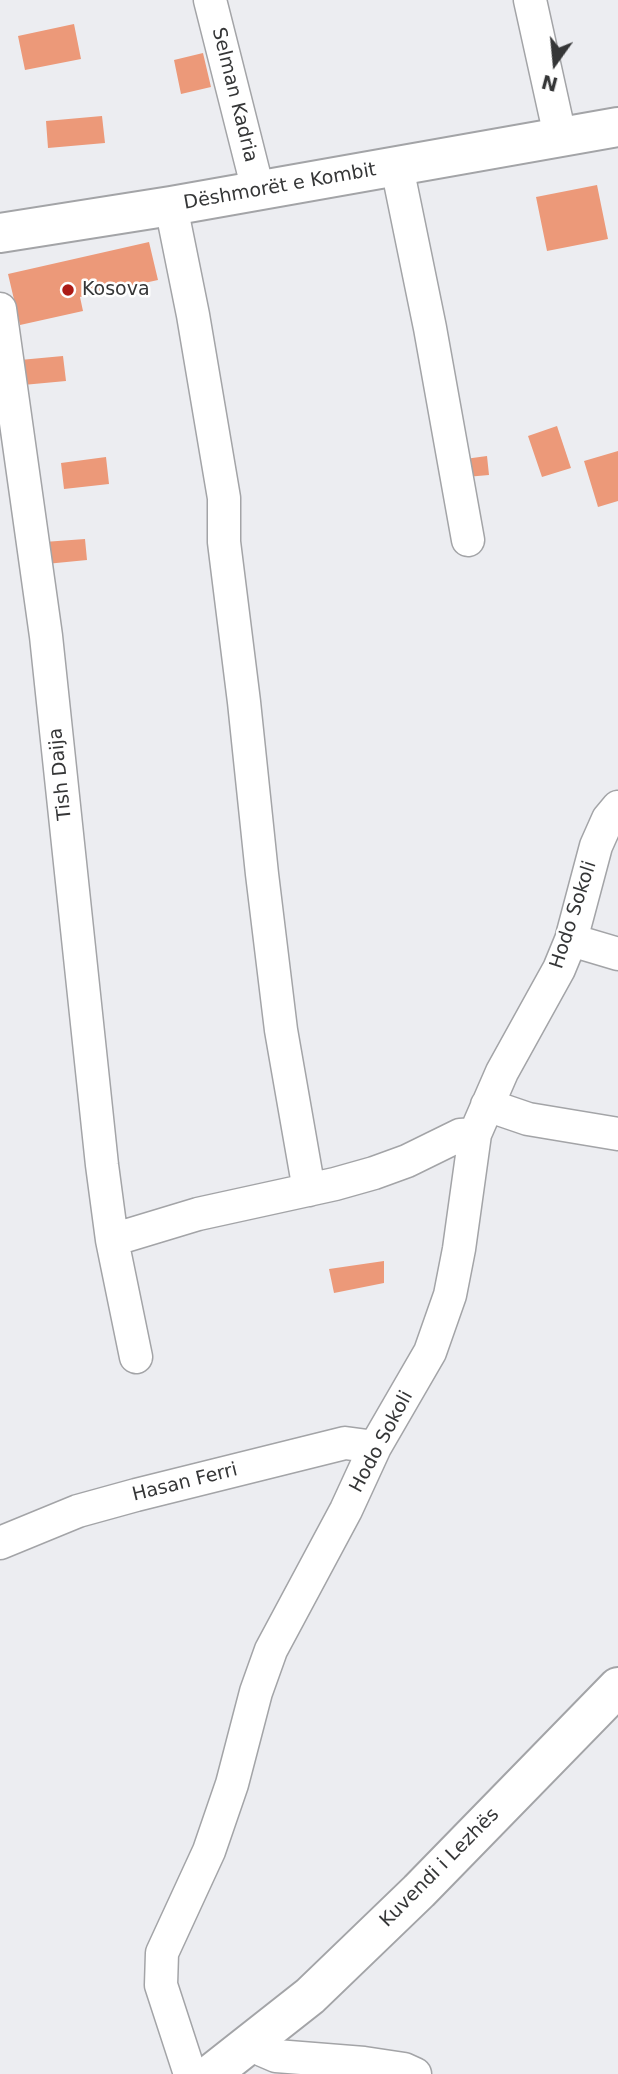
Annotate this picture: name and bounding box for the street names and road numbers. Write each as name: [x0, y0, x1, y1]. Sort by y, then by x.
street label: Selman Kadria: [206, 25, 262, 165]
street label: Dëshmorët e Kombit: [182, 159, 378, 215]
street label: Tish Daija: [45, 727, 77, 821]
street label: Hodo Sokoli: [546, 858, 602, 972]
street label: Hodo Sokoli: [346, 1387, 418, 1497]
street label: Hasan Ferri: [130, 1459, 240, 1507]
street label: Kuvendi i Lezhës: [376, 1804, 504, 1932]

